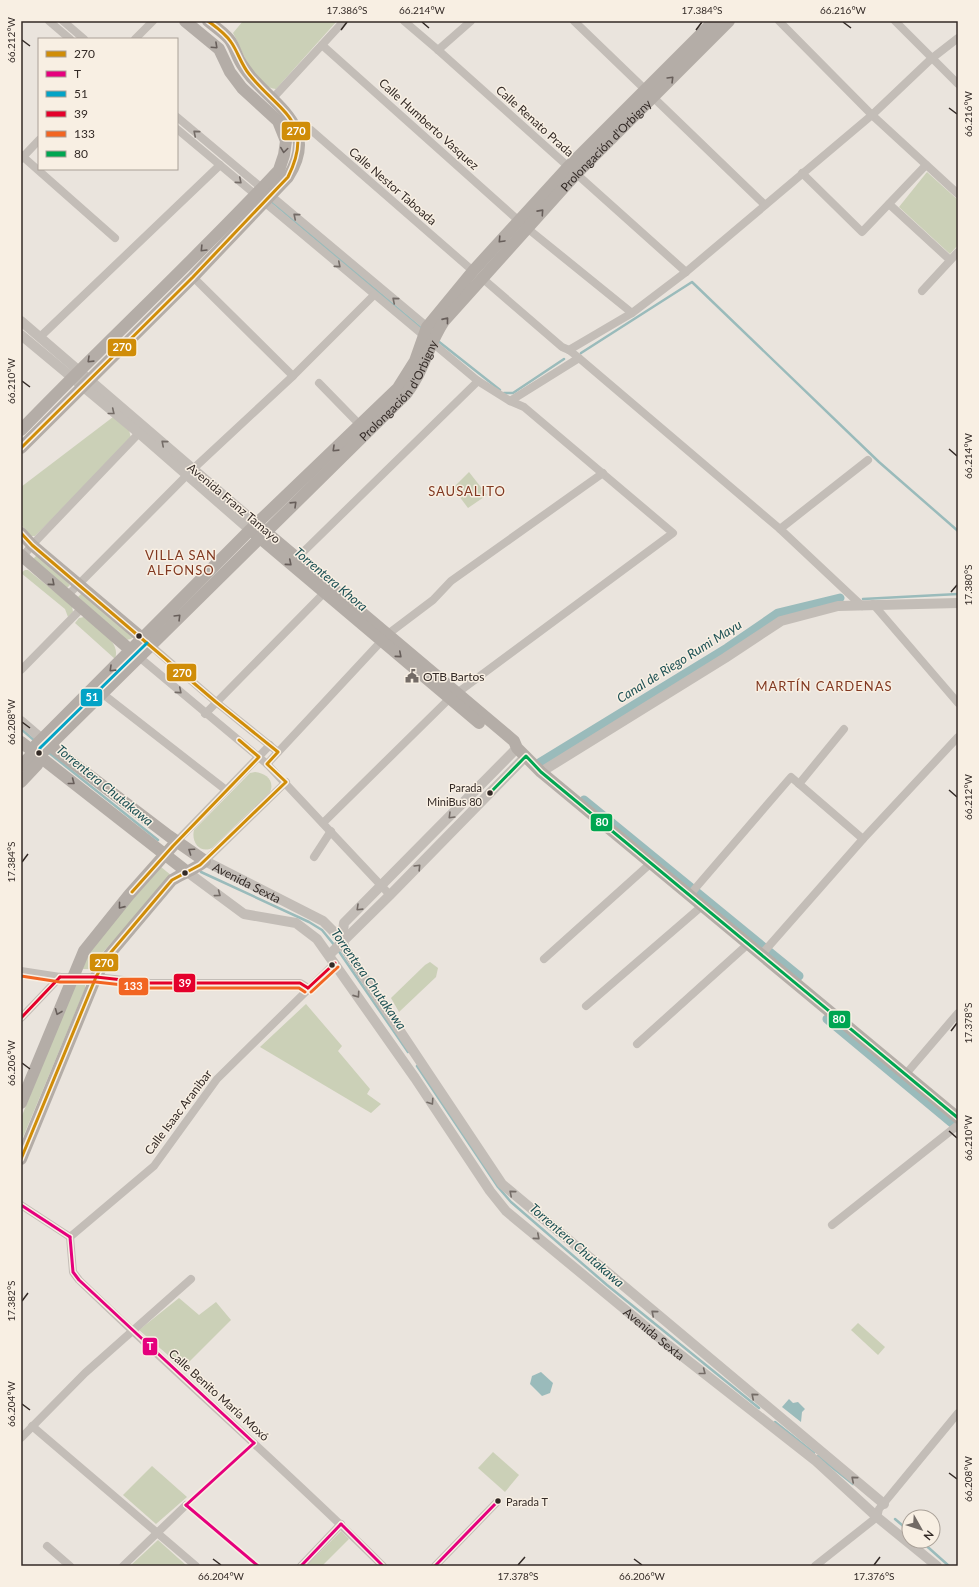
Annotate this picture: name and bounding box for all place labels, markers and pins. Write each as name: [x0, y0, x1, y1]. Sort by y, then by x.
unlabelled marker: [134, 631, 144, 641]
public building icon: OTB Bartos: [404, 668, 420, 684]
place label: OTB Bartos: [423, 669, 484, 684]
unlabelled marker: [34, 748, 44, 758]
place label: Parada MiniBus 80: [427, 781, 483, 808]
marker: Parada MiniBus 80: [485, 788, 495, 798]
unlabelled marker: [180, 868, 190, 878]
unlabelled marker: [327, 960, 337, 970]
place label: Parada T: [506, 1495, 548, 1508]
marker: Parada T: [493, 1496, 503, 1506]

